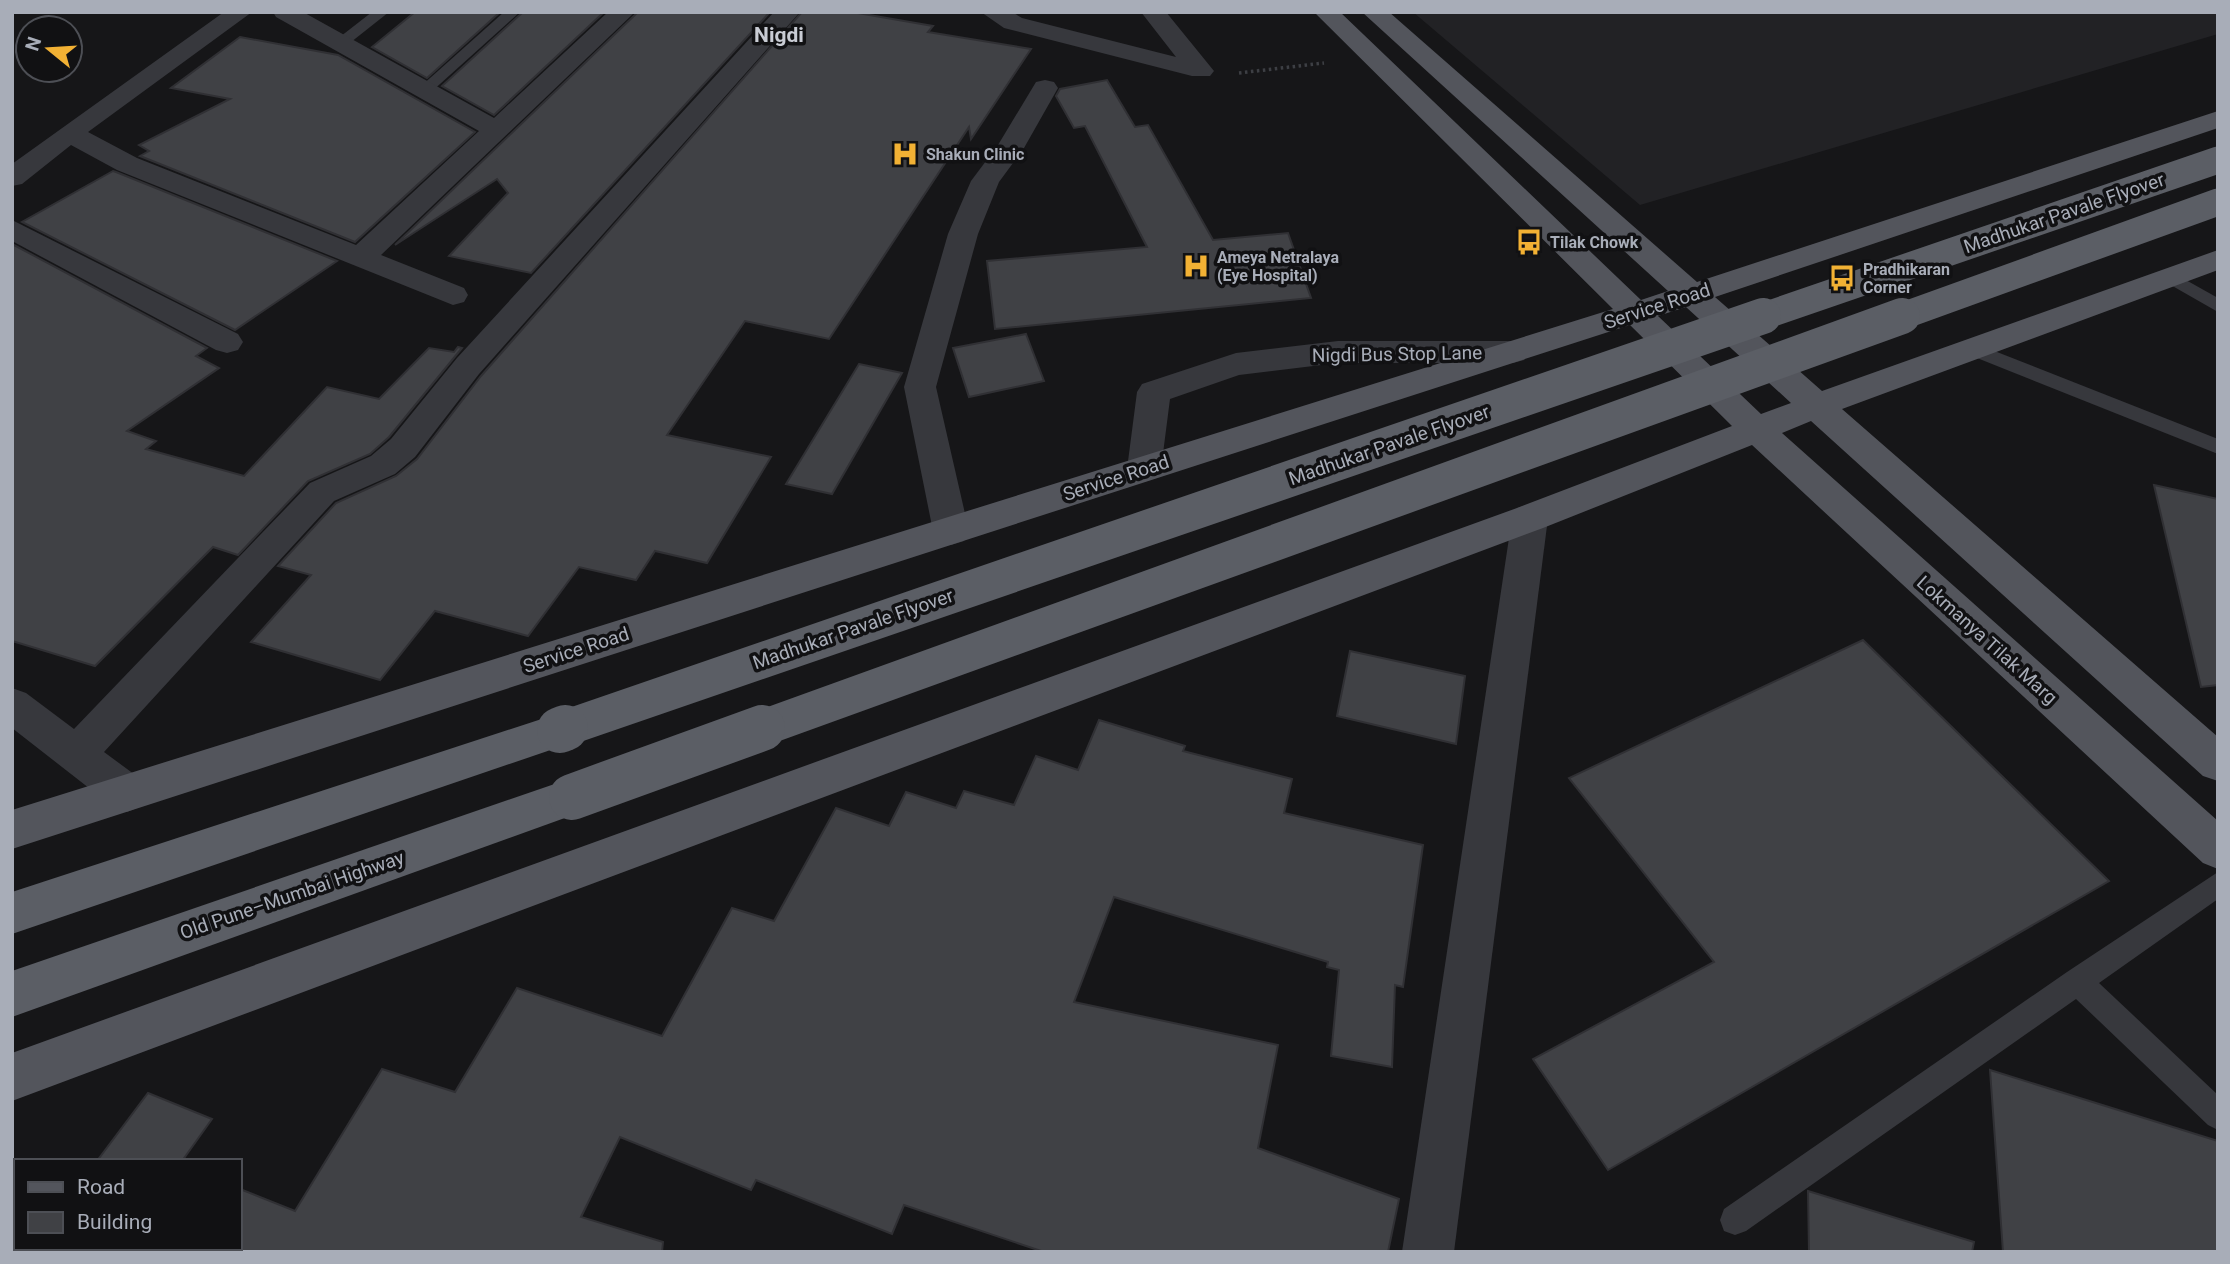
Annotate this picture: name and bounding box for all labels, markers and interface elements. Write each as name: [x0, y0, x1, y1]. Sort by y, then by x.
north arrow: [14, 14, 84, 84]
district label: Nigdi: [754, 23, 804, 47]
text: N: [20, 34, 46, 54]
hospital icon: Shakun Clinic: [890, 139, 920, 169]
place label: Shakun Clinic: [926, 145, 1024, 164]
street label: Madhukar Pavale Flyover: [1961, 168, 2168, 258]
bus stop icon: Tilak Chowk: [1514, 227, 1544, 257]
place label: Tilak Chowk: [1550, 233, 1639, 252]
place label: Ameya Netralaya (Eye Hospital): [1217, 248, 1339, 285]
hospital icon: Ameya Netralaya (Eye Hospital): [1181, 251, 1211, 281]
place label: Pradhikaran Corner: [1863, 260, 1950, 297]
bus stop icon: Pradhikaran Corner: [1827, 263, 1857, 293]
street label: Service Road: [1601, 278, 1713, 334]
street label: Nigdi Bus Stop Lane: [1312, 341, 1482, 367]
street label: Madhukar Pavale Flyover: [1286, 400, 1493, 490]
street label: Service Road: [1060, 450, 1172, 506]
street label: Lokmanya Tilak Marg: [1912, 571, 2062, 709]
street label: Madhukar Pavale Flyover: [750, 584, 957, 674]
street label: Service Road: [520, 622, 632, 678]
street label: Old Pune–Mumbai Highway: [177, 846, 407, 944]
legend: [14, 1159, 242, 1250]
text: Road: [77, 1175, 125, 1199]
text: Building: [77, 1210, 152, 1234]

